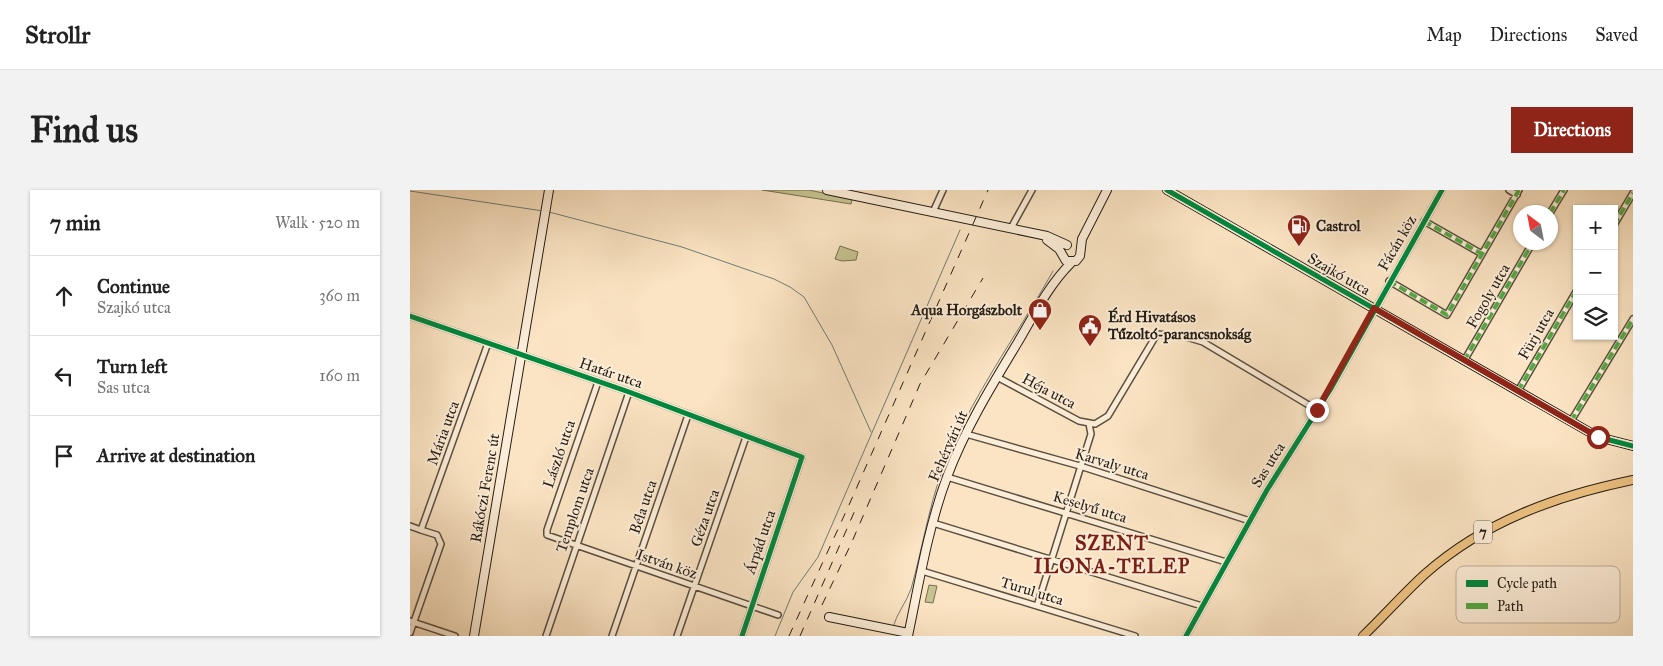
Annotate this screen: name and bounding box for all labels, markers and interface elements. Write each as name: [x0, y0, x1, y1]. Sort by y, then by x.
text: Strollr: [25, 20, 90, 50]
text: Map: [1426, 24, 1462, 46]
text: Directions: [1490, 24, 1567, 46]
text: Saved: [1595, 24, 1638, 46]
button: Directions: [1511, 107, 1633, 153]
text: Find us: [30, 109, 138, 152]
north arrow: [1513, 205, 1558, 250]
map controls: [1573, 205, 1618, 340]
button: +: [1573, 205, 1618, 250]
text: 7 min: [50, 210, 101, 236]
street label: Fácán köz: [1374, 212, 1420, 274]
text: Walk · 520 m: [275, 213, 360, 232]
fuel station icon: Castrol: [1286, 213, 1312, 247]
place label: Castrol: [1316, 217, 1361, 235]
street label: Szajkó utca: [1305, 249, 1374, 299]
button: −: [1573, 250, 1618, 295]
street label: Fogoly utca: [1462, 260, 1514, 332]
text: Continue: [97, 275, 170, 298]
icon: ahead: [50, 282, 78, 310]
text: 360 m: [319, 286, 360, 305]
button: layers: [1573, 295, 1618, 340]
shop icon: Aqua Horgászbolt: [1027, 297, 1053, 331]
text: Szajkó utca: [97, 298, 171, 317]
place label: Aqua Horgászbolt: [910, 301, 1023, 320]
street label: Fürj utca: [1514, 305, 1558, 363]
place label: Érd Hivatásos Tűzoltó-parancsnokság: [1107, 307, 1252, 344]
public building icon: Érd Hivatásos Tűzoltó-parancsnokság: [1077, 313, 1103, 347]
street label: Határ utca: [577, 354, 646, 392]
text: Turn left: [97, 355, 167, 378]
icon: left: [50, 362, 78, 390]
text: 160 m: [319, 366, 360, 385]
street label: Héja utca: [1019, 369, 1080, 413]
text: Sas utca: [97, 378, 150, 397]
street label: Mária utca: [423, 398, 463, 468]
route end: [1306, 399, 1329, 422]
street label: Fehérvári út: [924, 407, 972, 484]
street label: László utca: [539, 417, 579, 490]
route start: [1587, 426, 1610, 449]
street label: Rákóczi Ferenc út: [467, 431, 504, 544]
street label: Sas utca: [1247, 439, 1289, 491]
icon: arrive: [50, 442, 78, 470]
text: Arrive at destination: [97, 444, 255, 467]
street label: Karvaly utca: [1073, 444, 1152, 484]
street label: Templom utca: [552, 464, 598, 555]
street label: Béla utca: [625, 477, 661, 536]
street label: Géza utca: [687, 486, 723, 549]
street label: Keselyű utca: [1051, 487, 1130, 527]
street label: Árpád utca: [739, 507, 780, 577]
road number: 7: [1474, 521, 1492, 544]
district label: SZENT ILONA-TELEP: [1034, 531, 1190, 578]
street label: István köz: [634, 545, 700, 583]
legend: [1456, 566, 1620, 623]
street label: Turul utca: [998, 573, 1066, 609]
text: Cycle path: [1497, 575, 1557, 592]
text: Path: [1497, 598, 1524, 615]

